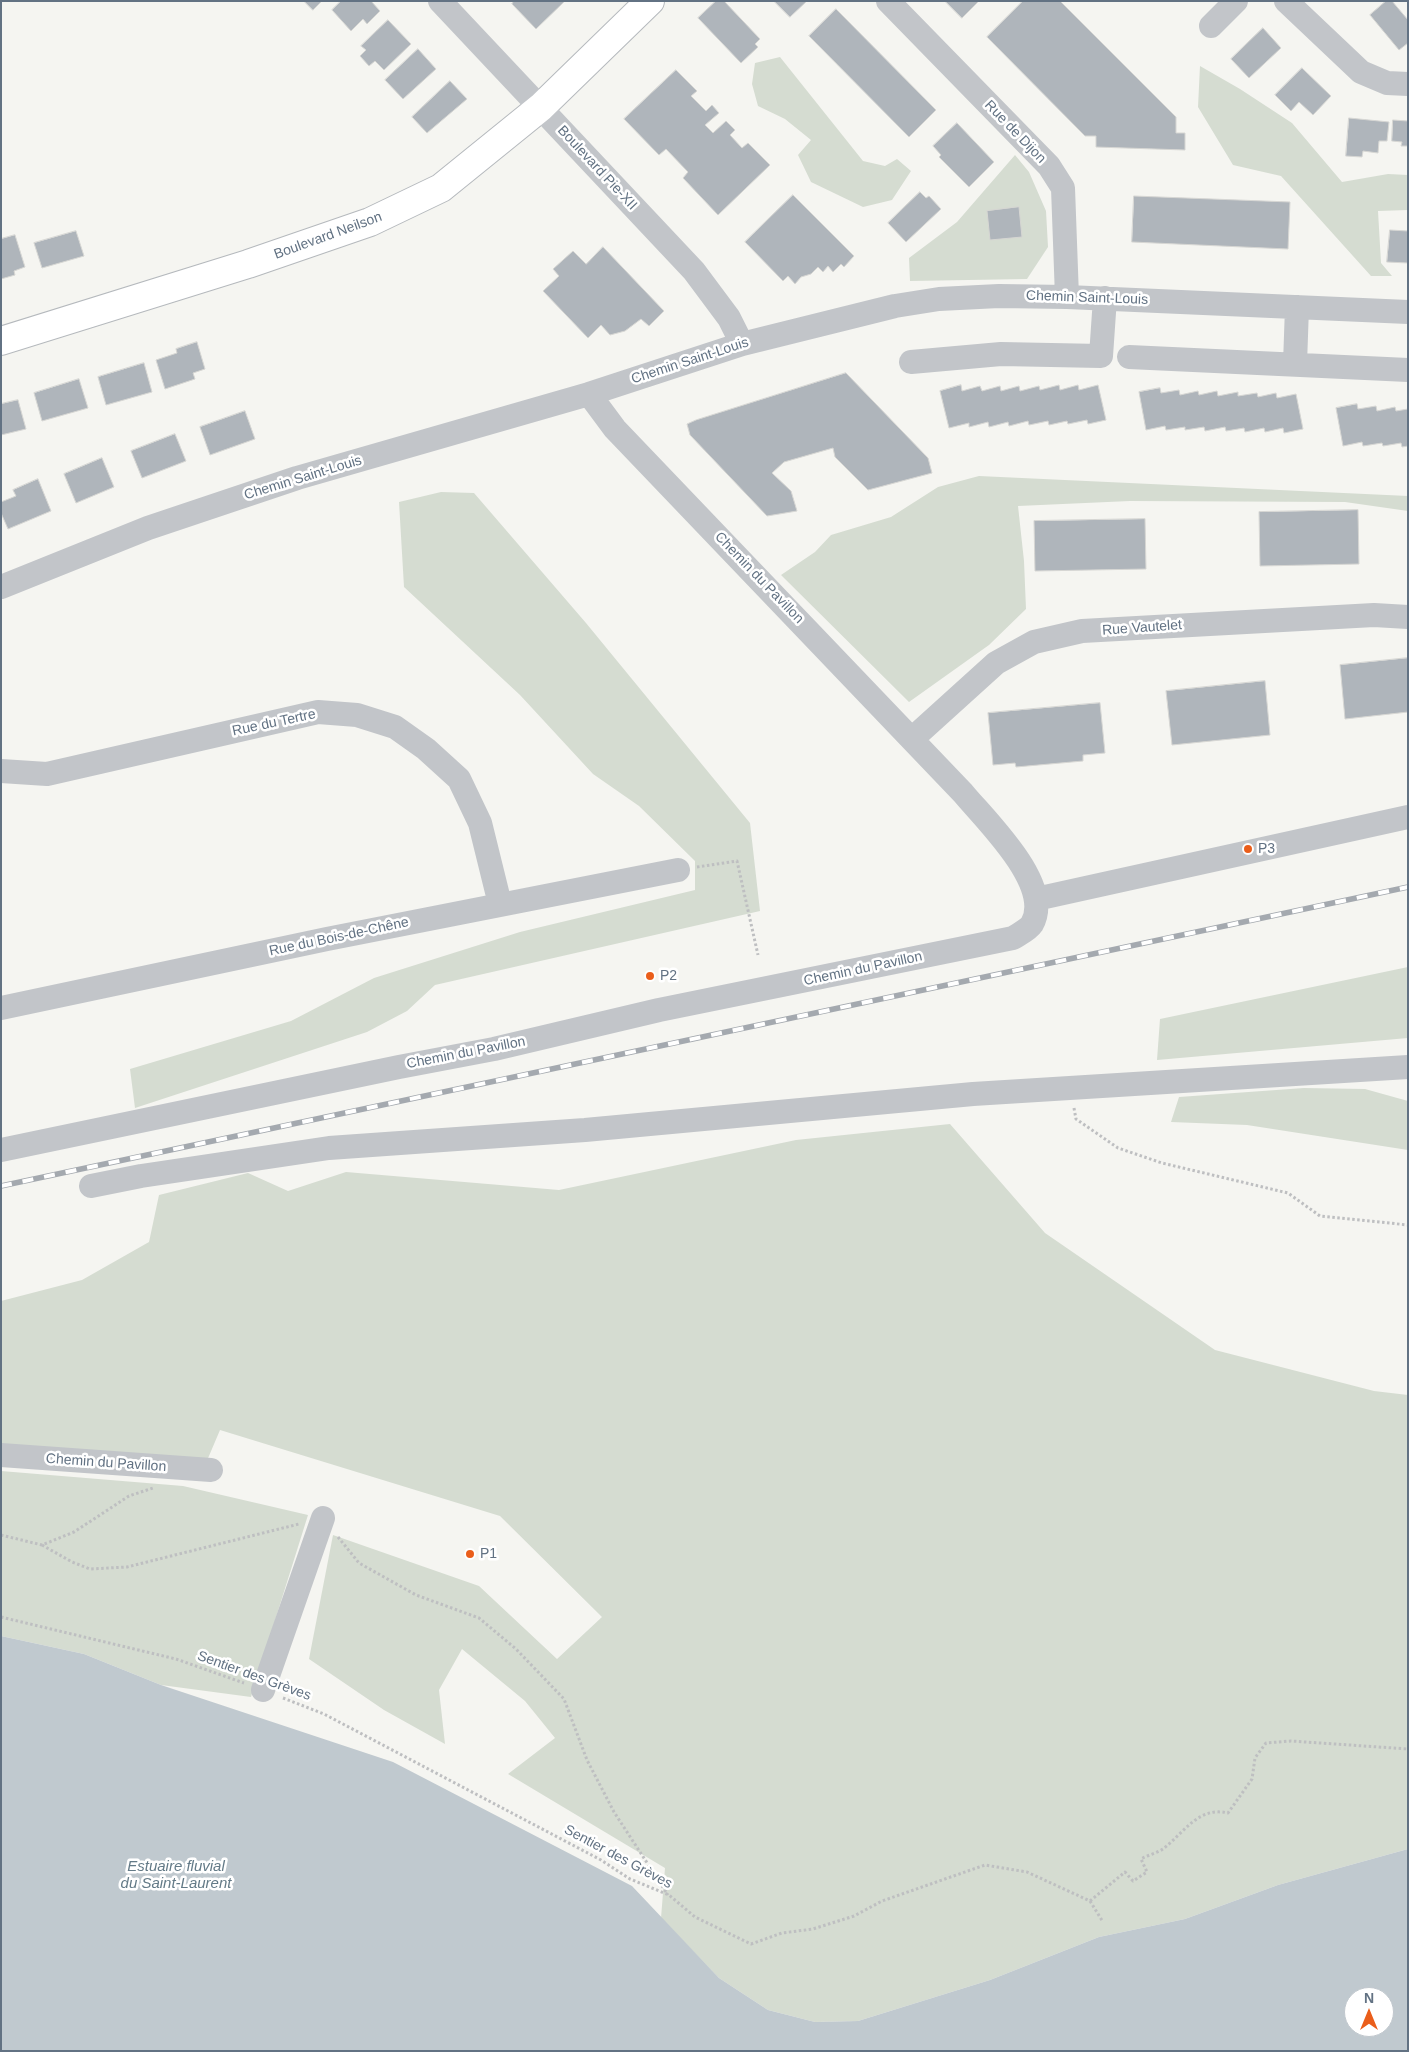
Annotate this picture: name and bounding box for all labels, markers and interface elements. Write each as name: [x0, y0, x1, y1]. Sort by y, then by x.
street label: Rue de Dijon: [981, 97, 1049, 167]
street label: Boulevard Pie-XII: [554, 122, 640, 214]
street label: Boulevard Neilson: [272, 209, 384, 263]
street label: Chemin Saint-Louis: [1026, 287, 1148, 309]
street label: Chemin Saint-Louis: [629, 334, 751, 388]
street label: Chemin Saint-Louis: [242, 452, 364, 504]
street label: Chemin du Pavillon: [711, 529, 807, 627]
street label: Rue Vautelet: [1102, 617, 1182, 639]
street label: Rue du Tertre: [231, 706, 317, 740]
place label: P3: [1258, 841, 1275, 857]
marker: P3: [1242, 843, 1254, 855]
street label: Rue du Bois-de-Chêne: [268, 914, 410, 960]
street label: Chemin du Pavillon: [802, 948, 924, 990]
place label: P2: [660, 968, 677, 984]
marker: P2: [644, 970, 656, 982]
street label: Chemin du Pavillon: [405, 1033, 527, 1073]
street label: Chemin du Pavillon: [45, 1450, 167, 1476]
place label: P1: [480, 1546, 497, 1562]
marker: P1: [464, 1548, 476, 1560]
street label: Sentier des Grèves: [195, 1648, 313, 1704]
street label: Sentier des Grèves: [561, 1821, 675, 1893]
water label: Estuaire fluvial du Saint-Laurent: [121, 1858, 231, 1893]
north arrow: [1344, 1987, 1394, 2037]
text: N: [1364, 1990, 1374, 2006]

